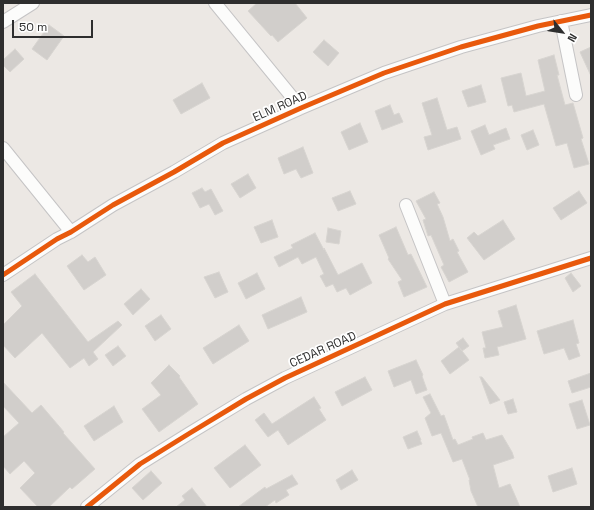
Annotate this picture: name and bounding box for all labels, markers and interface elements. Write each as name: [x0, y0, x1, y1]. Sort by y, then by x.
scale bar: [14, 12, 95, 38]
north arrow: [542, 12, 582, 52]
text: 50 m: [19, 19, 47, 35]
text: N: [564, 31, 580, 45]
street label: ELM ROAD: [251, 89, 309, 125]
street label: CEDAR ROAD: [287, 329, 359, 371]

